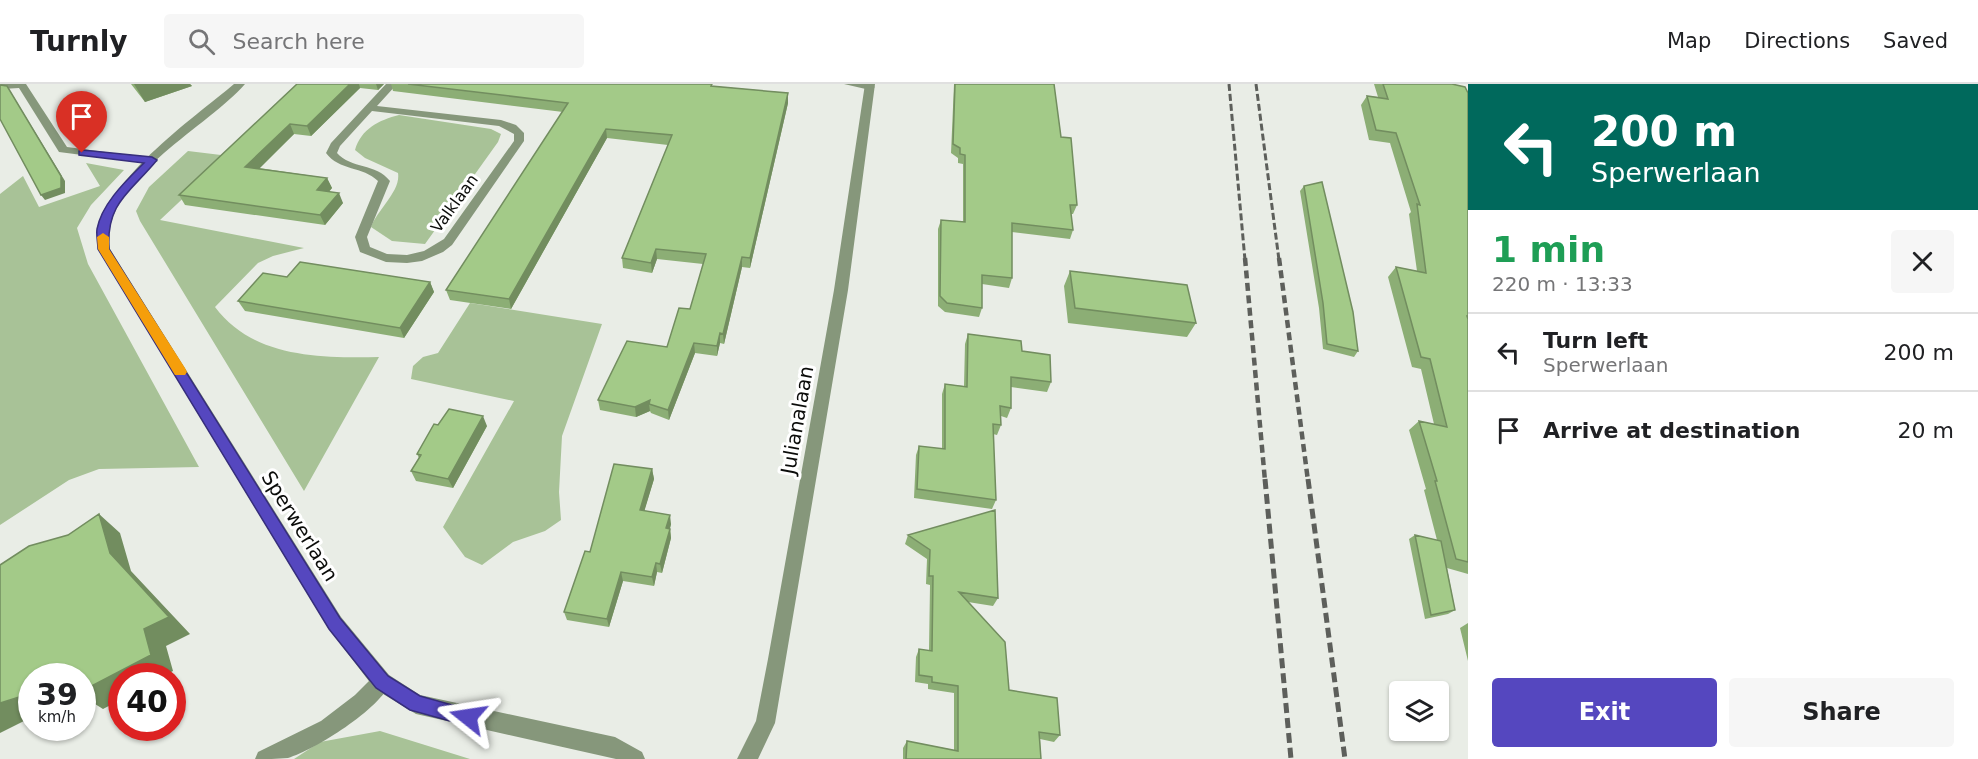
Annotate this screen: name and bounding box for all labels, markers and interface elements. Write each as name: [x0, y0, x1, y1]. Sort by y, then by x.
search box: [164, 14, 584, 68]
text: Turnly: [30, 25, 128, 58]
icon: search: [185, 25, 218, 58]
text: Search here: [233, 29, 365, 54]
text: Map: [1667, 29, 1711, 53]
text: Directions: [1744, 29, 1850, 53]
text: Saved: [1883, 29, 1948, 53]
pin: [56, 91, 107, 153]
icon: arrive: [65, 100, 98, 133]
text: 200 m: [1591, 107, 1737, 156]
icon: left: [1492, 108, 1570, 186]
text: Sperwerlaan: [1591, 157, 1761, 188]
street label: Valklaan: [427, 170, 482, 236]
text: 1 min: [1492, 229, 1605, 270]
button: close: [1891, 230, 1954, 293]
text: 220 m · 13:33: [1492, 272, 1633, 296]
text: Turn left: [1543, 328, 1648, 353]
icon: left: [1492, 336, 1525, 369]
text: 200 m: [1884, 340, 1954, 365]
text: Sperwerlaan: [1543, 353, 1669, 377]
street label: Julianalaan: [775, 364, 818, 478]
icon: arrive: [1492, 414, 1525, 447]
text: Arrive at destination: [1543, 418, 1800, 443]
text: 20 m: [1898, 418, 1954, 443]
street label: Sperwerlaan: [257, 466, 343, 586]
speed limit sign: 40: [108, 663, 186, 741]
text: 39: [36, 677, 78, 712]
button: Exit: [1492, 678, 1717, 747]
button: Share: [1729, 678, 1954, 747]
map controls: [1389, 681, 1449, 741]
button: layers: [1389, 681, 1449, 741]
position arrow: [436, 685, 500, 749]
text: km/h: [38, 708, 76, 726]

